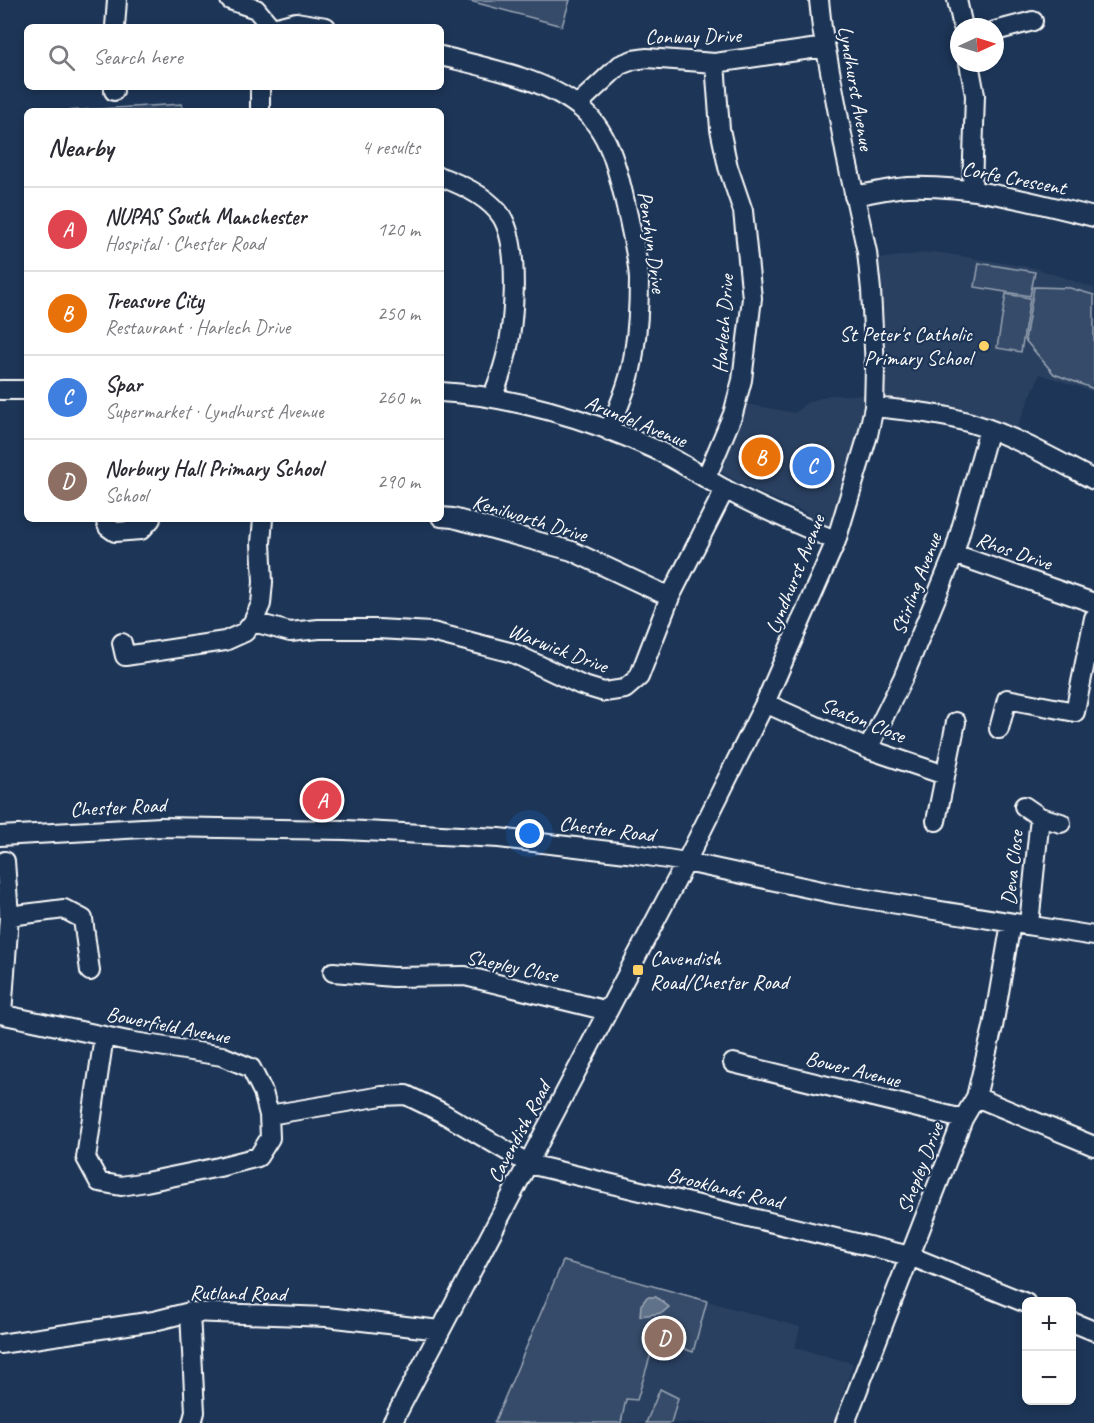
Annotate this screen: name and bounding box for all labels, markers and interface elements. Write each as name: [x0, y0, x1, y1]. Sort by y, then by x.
north arrow: [950, 18, 1004, 72]
street label: Conway Drive: [645, 22, 743, 50]
search box: [24, 24, 444, 90]
street label: Lyndhurst Avenue: [832, 24, 880, 153]
icon: search: [45, 41, 78, 74]
text: Search here: [93, 43, 183, 71]
text: Nearby: [48, 131, 113, 164]
text: 4 results: [361, 135, 420, 160]
street label: Corfe Crescent: [960, 155, 1070, 201]
street label: Penrhyn Drive: [632, 190, 672, 295]
text: NUPAS South Manchester: [105, 203, 306, 231]
text: A: [62, 217, 73, 242]
text: 120 m: [377, 217, 420, 242]
text: Hospital · Chester Road: [105, 231, 264, 256]
street label: Harlech Drive: [707, 272, 740, 374]
text: Treasure City: [105, 287, 204, 315]
text: B: [62, 301, 73, 326]
text: 250 m: [377, 301, 420, 326]
text: Restaurant · Harlech Drive: [105, 315, 290, 340]
place label: St Peter's Catholic Primary School: [839, 321, 975, 371]
marker: St Peter's Catholic Primary School: [977, 339, 991, 353]
text: Spar: [105, 371, 142, 399]
text: C: [63, 385, 72, 410]
text: 260 m: [377, 385, 420, 410]
street label: Arundel Avenue: [581, 389, 692, 454]
text: Supermarket · Lyndhurst Avenue: [105, 399, 323, 424]
pin: B: [742, 434, 780, 480]
pin: C: [792, 444, 832, 488]
text: Norbury Hall Primary School: [105, 455, 323, 483]
text: D: [62, 469, 73, 494]
text: 290 m: [377, 469, 420, 494]
text: School: [105, 483, 148, 508]
street label: Kenilworth Drive: [470, 488, 592, 548]
street label: Lyndhurst Avenue: [759, 510, 831, 637]
street label: Rhos Drive: [973, 526, 1056, 576]
street label: Stirling Avenue: [885, 528, 948, 639]
street label: Warwick Drive: [505, 617, 614, 680]
street label: Seaton Close: [817, 691, 910, 749]
pin: A: [302, 778, 342, 822]
street label: Chester Road: [69, 791, 170, 822]
street label: Chester Road: [558, 810, 660, 848]
your location: [515, 819, 544, 848]
street label: Deva Close: [995, 827, 1029, 907]
street label: Shepley Close: [464, 944, 562, 989]
place label: Cavendish Road/Chester Road: [650, 945, 792, 995]
marker: Cavendish Road/Chester Road: [631, 963, 645, 977]
street label: Bowerfield Avenue: [104, 1000, 233, 1050]
street label: Bower Avenue: [803, 1045, 904, 1094]
street label: Cavendish Road: [481, 1074, 558, 1187]
street label: Shepley Drive: [891, 1117, 950, 1217]
street label: Brooklands Road: [664, 1161, 789, 1216]
street label: Rutland Road: [190, 1279, 290, 1307]
map controls: [1022, 1297, 1076, 1405]
button: +: [1022, 1297, 1076, 1351]
pin: D: [644, 1316, 684, 1360]
button: −: [1022, 1351, 1076, 1405]

